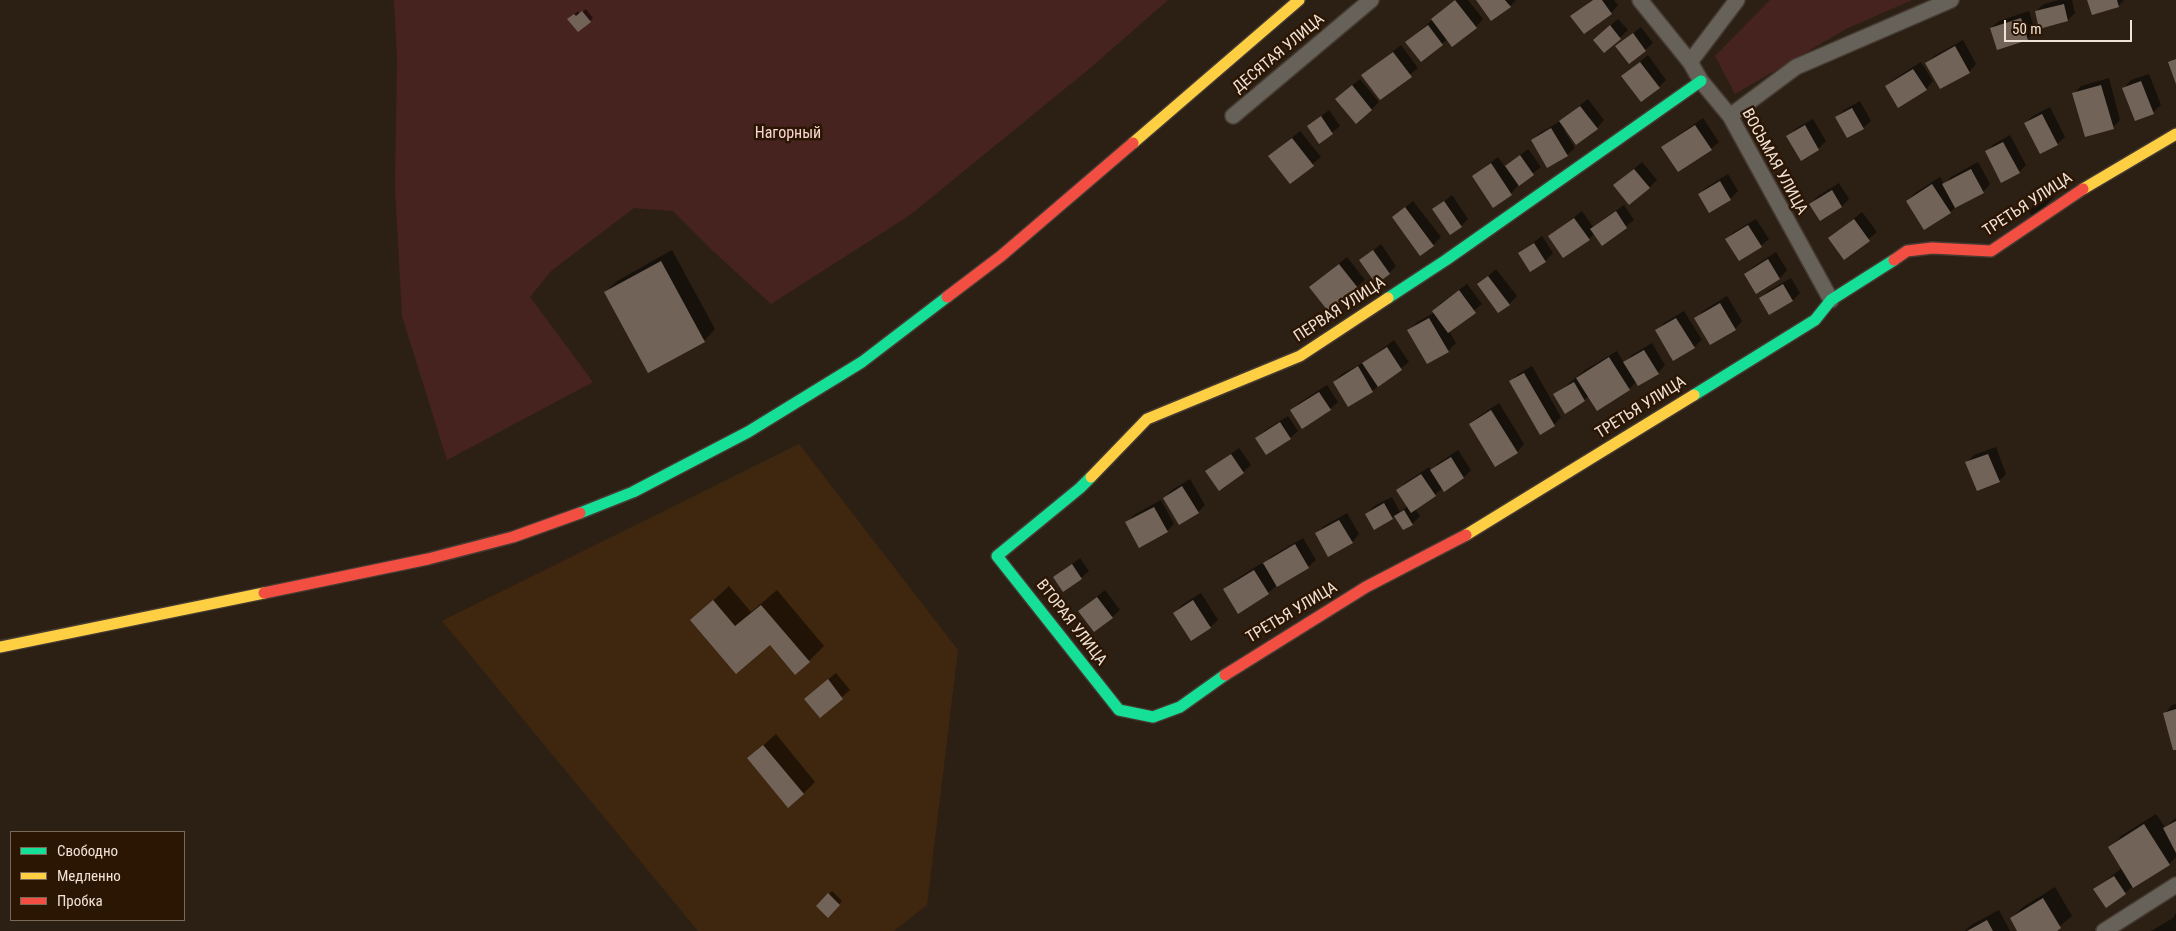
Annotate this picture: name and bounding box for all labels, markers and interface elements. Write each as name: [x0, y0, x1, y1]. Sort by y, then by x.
street label: ДЕСЯТАЯ УЛИЦА: [1229, 10, 1329, 98]
scale bar: [2006, 10, 2134, 42]
text: 50 m: [2012, 20, 2042, 38]
street label: ВОСЬМАЯ УЛИЦА: [1737, 106, 1811, 218]
park label: Нагорный: [755, 124, 821, 144]
street label: ТРЕТЬЯ УЛИЦА: [1980, 169, 2076, 241]
street label: ПЕРВАЯ УЛИЦА: [1291, 273, 1389, 347]
street label: ТРЕТЬЯ УЛИЦА: [1592, 373, 1690, 443]
street label: ВТОРАЯ УЛИЦА: [1032, 576, 1110, 670]
street label: ТРЕТЬЯ УЛИЦА: [1243, 578, 1341, 648]
legend: [10, 831, 185, 921]
text: Свободно: [57, 842, 118, 860]
text: Медленно: [57, 867, 121, 885]
text: Пробка: [57, 892, 103, 910]

